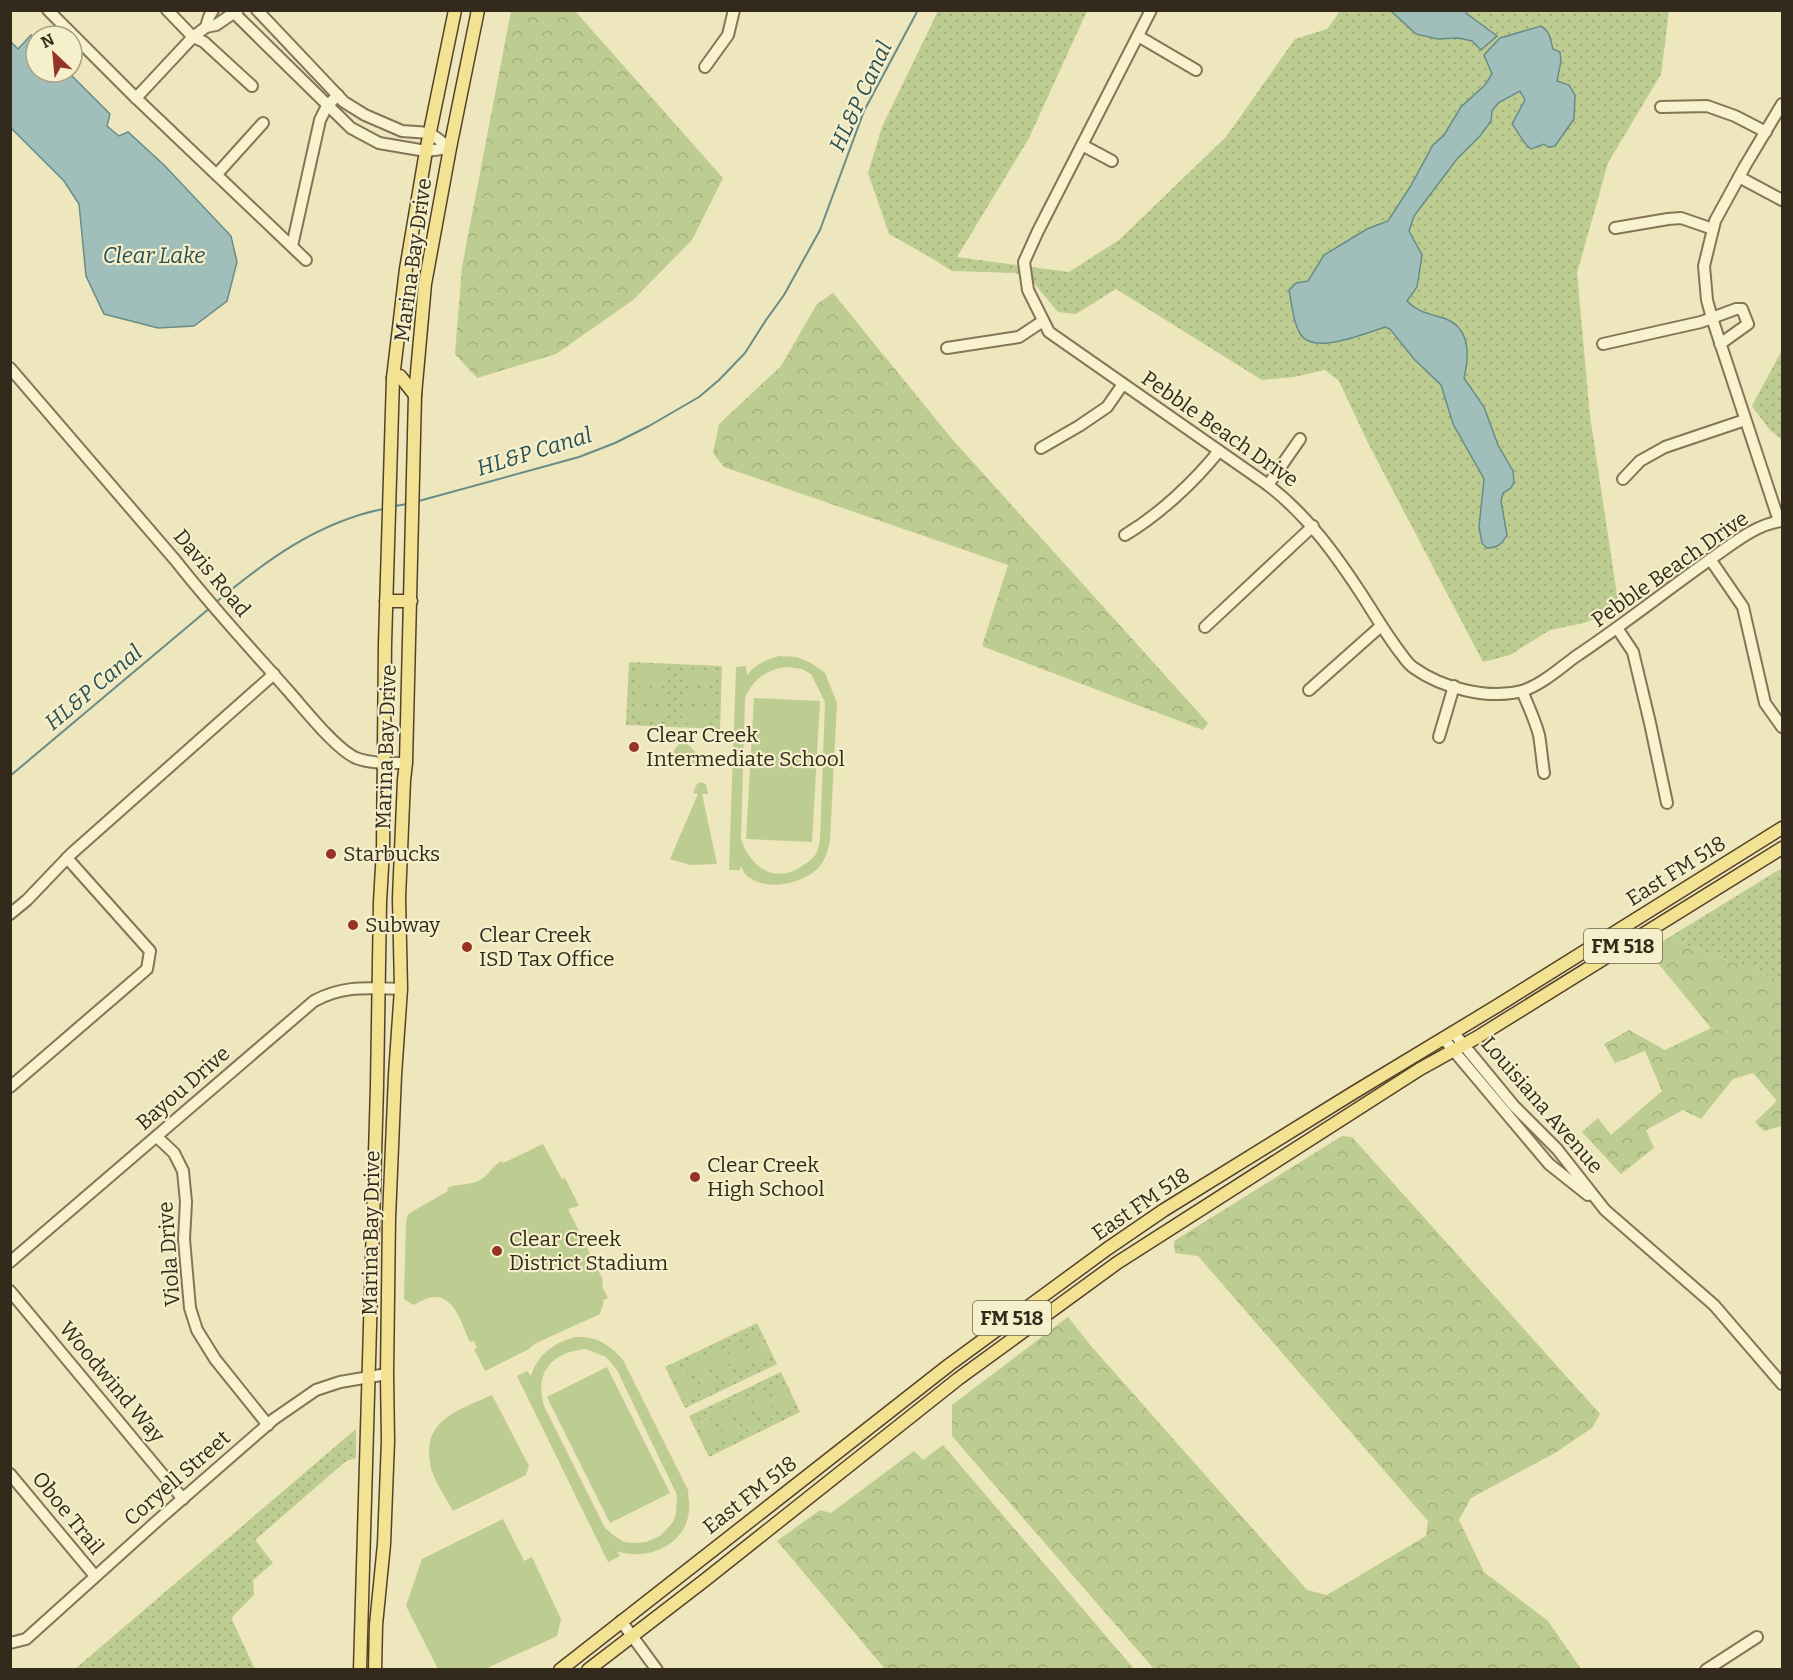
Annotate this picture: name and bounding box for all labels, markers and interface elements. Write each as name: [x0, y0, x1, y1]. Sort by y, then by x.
north arrow: [24, 24, 84, 84]
text: N: [38, 30, 57, 52]
water label: HL&P Canal: [823, 37, 898, 156]
street label: Marina Bay Drive: [389, 176, 437, 344]
water label: Clear Lake: [103, 242, 205, 269]
street label: Pebble Beach Drive: [1137, 365, 1303, 493]
water label: HL&P Canal: [473, 421, 595, 482]
street label: Pebble Beach Drive: [1587, 505, 1753, 633]
street label: Davis Road: [168, 524, 256, 622]
water label: HL&P Canal: [39, 639, 147, 736]
street label: Marina Bay Drive: [370, 664, 402, 830]
place label: Clear Creek Intermediate School: [646, 722, 845, 772]
marker: Clear Creek Intermediate School: [627, 740, 641, 754]
street label: East FM 518: [1621, 830, 1731, 912]
place label: Starbucks: [343, 841, 440, 867]
marker: Starbucks: [324, 847, 338, 861]
place label: Subway: [365, 912, 441, 938]
marker: Subway: [346, 918, 360, 932]
place label: Clear Creek ISD Tax Office: [479, 922, 615, 972]
road number: FM 518: [1584, 929, 1662, 963]
marker: Clear Creek ISD Tax Office: [460, 940, 474, 954]
street label: Louisiana Avenue: [1475, 1031, 1609, 1179]
street label: Bayou Drive: [131, 1040, 235, 1136]
street label: Marina Bay Drive: [357, 1150, 385, 1316]
place label: Clear Creek High School: [707, 1152, 825, 1202]
street label: East FM 518: [1087, 1162, 1195, 1246]
marker: Clear Creek High School: [688, 1170, 702, 1184]
street label: Viola Drive: [152, 1201, 186, 1307]
place label: Clear Creek District Stadium: [509, 1226, 668, 1276]
marker: Clear Creek District Stadium: [490, 1244, 504, 1258]
road number: FM 518: [973, 1301, 1051, 1335]
street label: Woodwind Way: [54, 1316, 171, 1449]
street label: Coryell Street: [119, 1425, 236, 1531]
street label: East FM 518: [698, 1450, 802, 1540]
street label: Oboe Trail: [27, 1466, 109, 1560]

